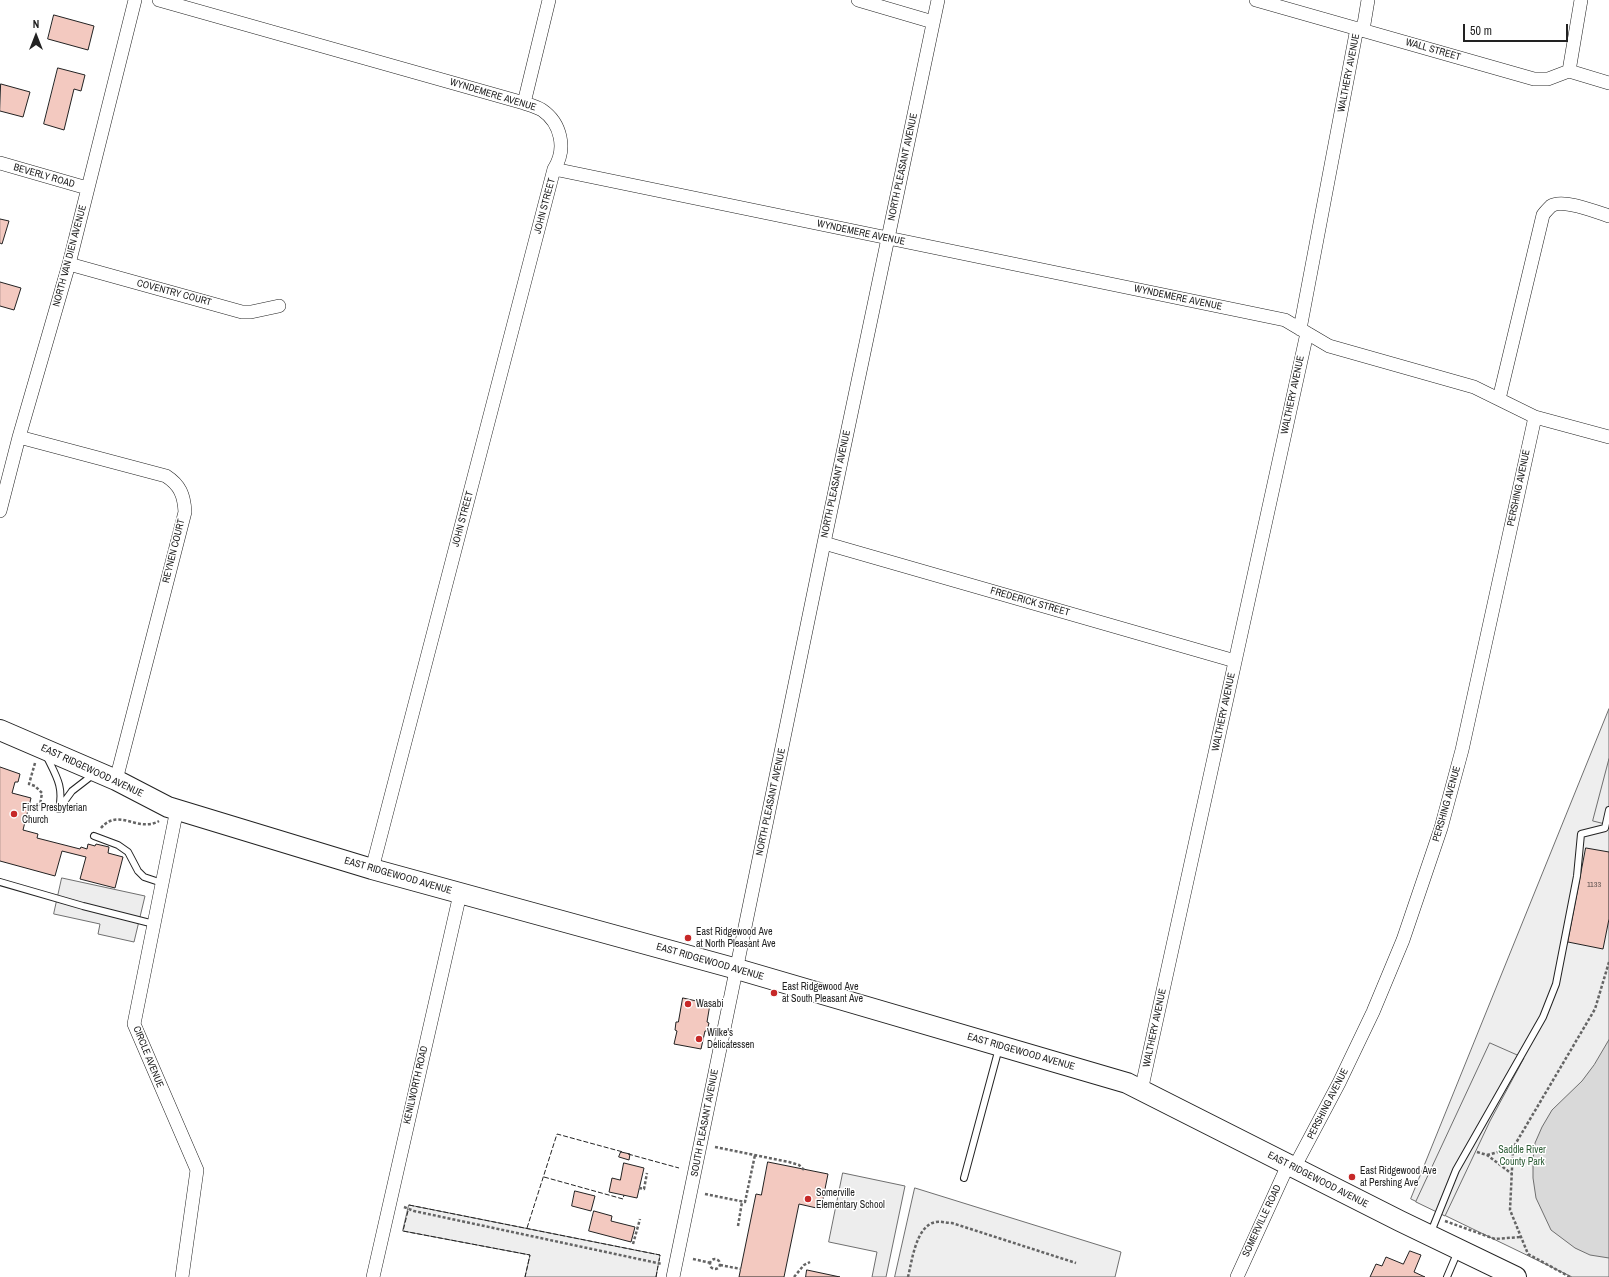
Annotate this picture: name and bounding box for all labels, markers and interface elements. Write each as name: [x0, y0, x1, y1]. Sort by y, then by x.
north arrow: [16, 16, 56, 56]
scale bar: [1465, 16, 1570, 42]
text: N: [33, 17, 39, 31]
text: 50 m: [1470, 23, 1492, 39]
street label: WALTHERY AVENUE: [1335, 33, 1363, 113]
street label: WALL STREET: [1404, 36, 1462, 64]
street label: WYNDEMERE AVENUE: [448, 76, 538, 114]
street label: NORTH PLEASANT AVENUE: [886, 112, 920, 222]
street label: BEVERLY ROAD: [12, 162, 76, 190]
street label: JOHN STREET: [532, 177, 558, 235]
street label: NORTH VAN DIEN AVENUE: [51, 204, 89, 308]
street label: WYNDEMERE AVENUE: [816, 218, 906, 248]
street label: COVENTRY COURT: [135, 277, 213, 309]
street label: WYNDEMERE AVENUE: [1133, 283, 1223, 313]
street label: WALTHERY AVENUE: [1279, 355, 1307, 435]
street label: NORTH PLEASANT AVENUE: [819, 429, 853, 539]
street label: PERSHING AVENUE: [1505, 448, 1533, 528]
street label: JOHN STREET: [450, 490, 476, 548]
street label: REYNEN COURT: [160, 518, 188, 584]
street label: FREDERICK STREET: [989, 585, 1071, 619]
street label: WALTHERY AVENUE: [1210, 672, 1238, 752]
street label: EAST RIDGEWOOD AVENUE: [39, 742, 145, 800]
street label: NORTH PLEASANT AVENUE: [754, 747, 788, 857]
street label: PERSHING AVENUE: [1430, 765, 1464, 843]
place label: First Presbyterian Church: [22, 802, 87, 826]
marker: First Presbyterian Church: [9, 809, 19, 819]
street label: EAST RIDGEWOOD AVENUE: [343, 855, 453, 897]
house number: 1133: [1587, 880, 1601, 890]
place label: East Ridgewood Ave at North Pleasant Ave: [696, 926, 776, 950]
marker: East Ridgewood Ave at North Pleasant Ave: [683, 933, 693, 943]
street label: EAST RIDGEWOOD AVENUE: [655, 941, 765, 983]
place label: East Ridgewood Ave at South Pleasant Ave: [782, 981, 863, 1004]
marker: East Ridgewood Ave at South Pleasant Ave: [769, 988, 779, 998]
street label: WALTHERY AVENUE: [1141, 988, 1169, 1068]
place label: Wasabi: [696, 998, 723, 1010]
marker: Wasabi: [683, 999, 693, 1009]
street label: CIRCLE AVENUE: [130, 1024, 166, 1090]
place label: Wilke's Delicatessen: [707, 1027, 754, 1050]
street label: EAST RIDGEWOOD AVENUE: [966, 1031, 1076, 1073]
marker: Wilke's Delicatessen: [694, 1034, 704, 1044]
street label: KENILWORTH ROAD: [401, 1045, 431, 1125]
street label: PERSHING AVENUE: [1305, 1066, 1351, 1142]
street label: SOUTH PLEASANT AVENUE: [689, 1068, 721, 1178]
park label: Saddle River County Park: [1498, 1144, 1546, 1168]
street label: EAST RIDGEWOOD AVENUE: [1266, 1149, 1370, 1211]
place label: East Ridgewood Ave at Pershing Ave: [1360, 1165, 1436, 1188]
marker: East Ridgewood Ave at Pershing Ave: [1347, 1172, 1357, 1182]
street label: SOMERVILLE ROAD: [1240, 1183, 1284, 1259]
place label: Somerville Elementary School: [816, 1187, 885, 1210]
marker: Somerville Elementary School: [803, 1194, 813, 1204]

